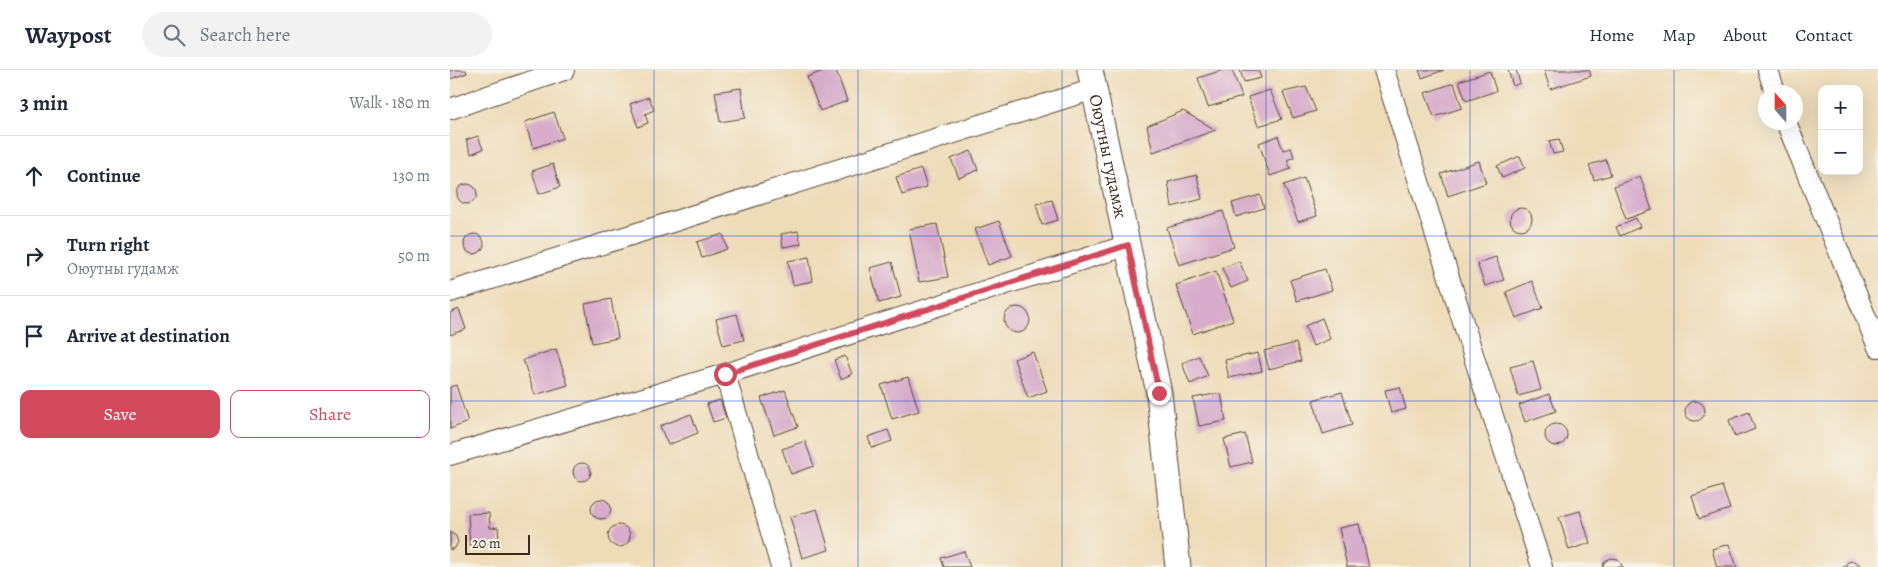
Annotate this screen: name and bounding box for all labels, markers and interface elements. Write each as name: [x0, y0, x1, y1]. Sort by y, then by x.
search box: [142, 12, 492, 57]
text: Waypost: [25, 19, 112, 51]
icon: search: [160, 21, 188, 49]
text: Search here: [200, 22, 290, 48]
text: Home: [1589, 23, 1634, 47]
text: Map: [1662, 23, 1695, 47]
text: About: [1723, 23, 1767, 47]
text: Contact: [1795, 23, 1853, 47]
north arrow: [1758, 85, 1803, 130]
map controls: [1818, 85, 1863, 175]
button: +: [1818, 85, 1863, 130]
text: 3 min: [20, 89, 68, 117]
text: Walk · 180 m: [349, 92, 430, 114]
street label: Оюутны гудамж: [1083, 92, 1133, 221]
button: −: [1818, 130, 1863, 175]
icon: ahead: [20, 162, 48, 190]
text: Continue: [67, 163, 141, 189]
text: 130 m: [393, 165, 430, 187]
text: Turn right: [67, 232, 149, 258]
icon: right: [20, 242, 48, 270]
text: 50 m: [398, 245, 430, 267]
text: Оюутны гудамж: [67, 258, 179, 280]
icon: arrive: [20, 322, 48, 350]
text: Arrive at destination: [67, 323, 230, 349]
route start: [714, 363, 737, 386]
route end: [1148, 382, 1171, 405]
button: Save: [20, 390, 220, 438]
button: Share: [230, 390, 430, 438]
scale bar: [465, 532, 530, 555]
text: 20 m: [472, 534, 501, 553]

